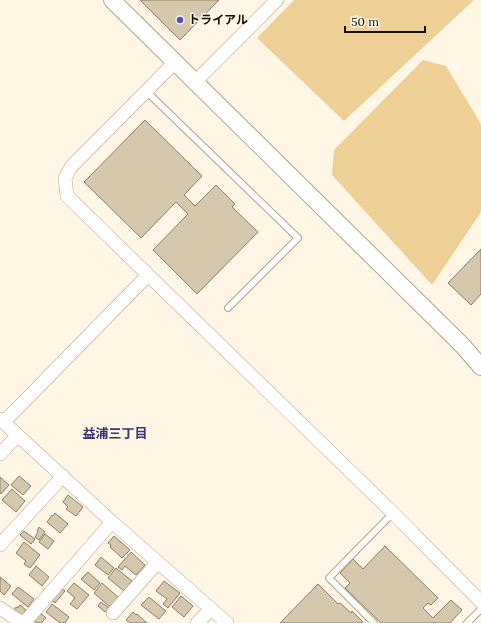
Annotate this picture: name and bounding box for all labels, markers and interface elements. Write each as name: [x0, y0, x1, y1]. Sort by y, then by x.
scale bar: [345, 8, 425, 34]
place label: トライアル: [188, 12, 248, 27]
text: 50 m: [351, 14, 379, 29]
marker: トライアル: [175, 15, 185, 25]
district label: 益浦三丁目: [82, 425, 148, 442]

